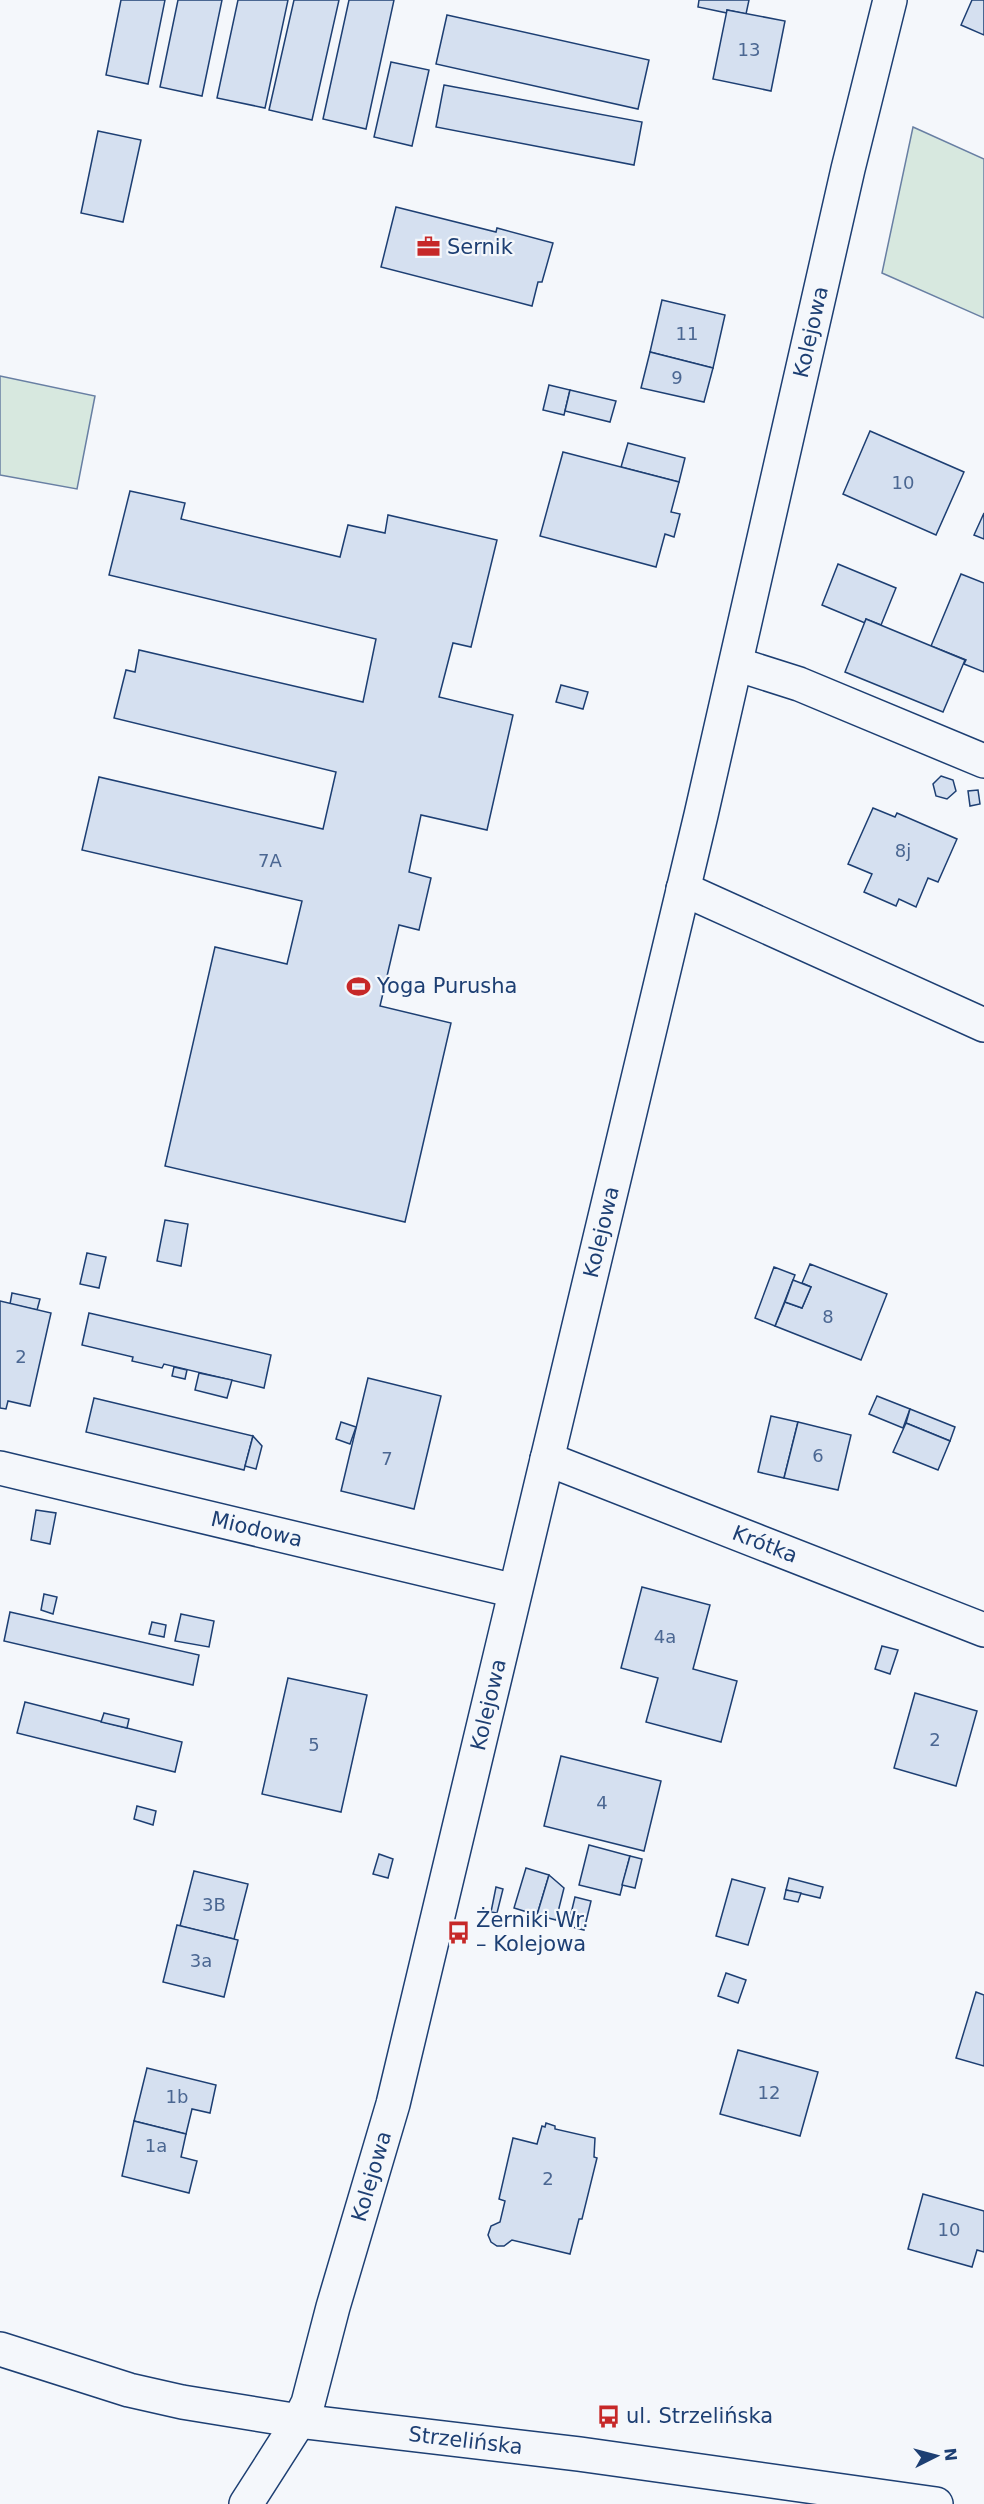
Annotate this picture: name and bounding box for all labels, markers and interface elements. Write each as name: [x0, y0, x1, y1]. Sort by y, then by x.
house number: 13: [738, 39, 760, 60]
office icon: Sernik: [416, 234, 442, 260]
place label: Sernik: [447, 235, 514, 259]
street label: Kolejowa: [789, 284, 833, 380]
house number: 11: [676, 323, 698, 344]
house number: 9: [671, 367, 683, 388]
house number: 10: [892, 472, 914, 493]
house number: 8j: [895, 840, 911, 861]
house number: 7A: [258, 850, 283, 871]
sports icon: Yoga Purusha: [346, 973, 372, 999]
place label: Yoga Purusha: [376, 974, 517, 998]
street label: Kolejowa: [579, 1184, 624, 1280]
house number: 8: [822, 1306, 834, 1327]
house number: 2: [15, 1346, 27, 1367]
house number: 6: [812, 1445, 824, 1466]
house number: 7: [381, 1448, 393, 1469]
street label: Miodowa: [209, 1507, 305, 1552]
street label: Krótka: [729, 1521, 801, 1568]
house number: 4a: [654, 1626, 676, 1647]
street label: Kolejowa: [466, 1657, 511, 1753]
house number: 2: [929, 1729, 941, 1750]
house number: 5: [308, 1734, 320, 1755]
house number: 4: [596, 1792, 608, 1813]
house number: 3B: [202, 1894, 226, 1915]
place label: Żerniki Wr. – Kolejowa: [476, 1907, 589, 1956]
bus stop icon: Żerniki Wr. – Kolejowa: [445, 1919, 471, 1945]
house number: 3a: [190, 1950, 212, 1971]
house number: 12: [758, 2082, 780, 2103]
house number: 1b: [166, 2086, 188, 2107]
street label: Kolejowa: [347, 2128, 396, 2224]
house number: 1a: [145, 2135, 167, 2156]
house number: 2: [542, 2168, 554, 2189]
house number: 10: [938, 2219, 960, 2240]
bus stop icon: ul. Strzelińska: [595, 2403, 621, 2429]
place label: ul. Strzelińska: [626, 2404, 773, 2428]
street label: Strzelińska: [407, 2422, 524, 2459]
north arrow: [906, 2426, 966, 2486]
text: N: [940, 2447, 961, 2462]

